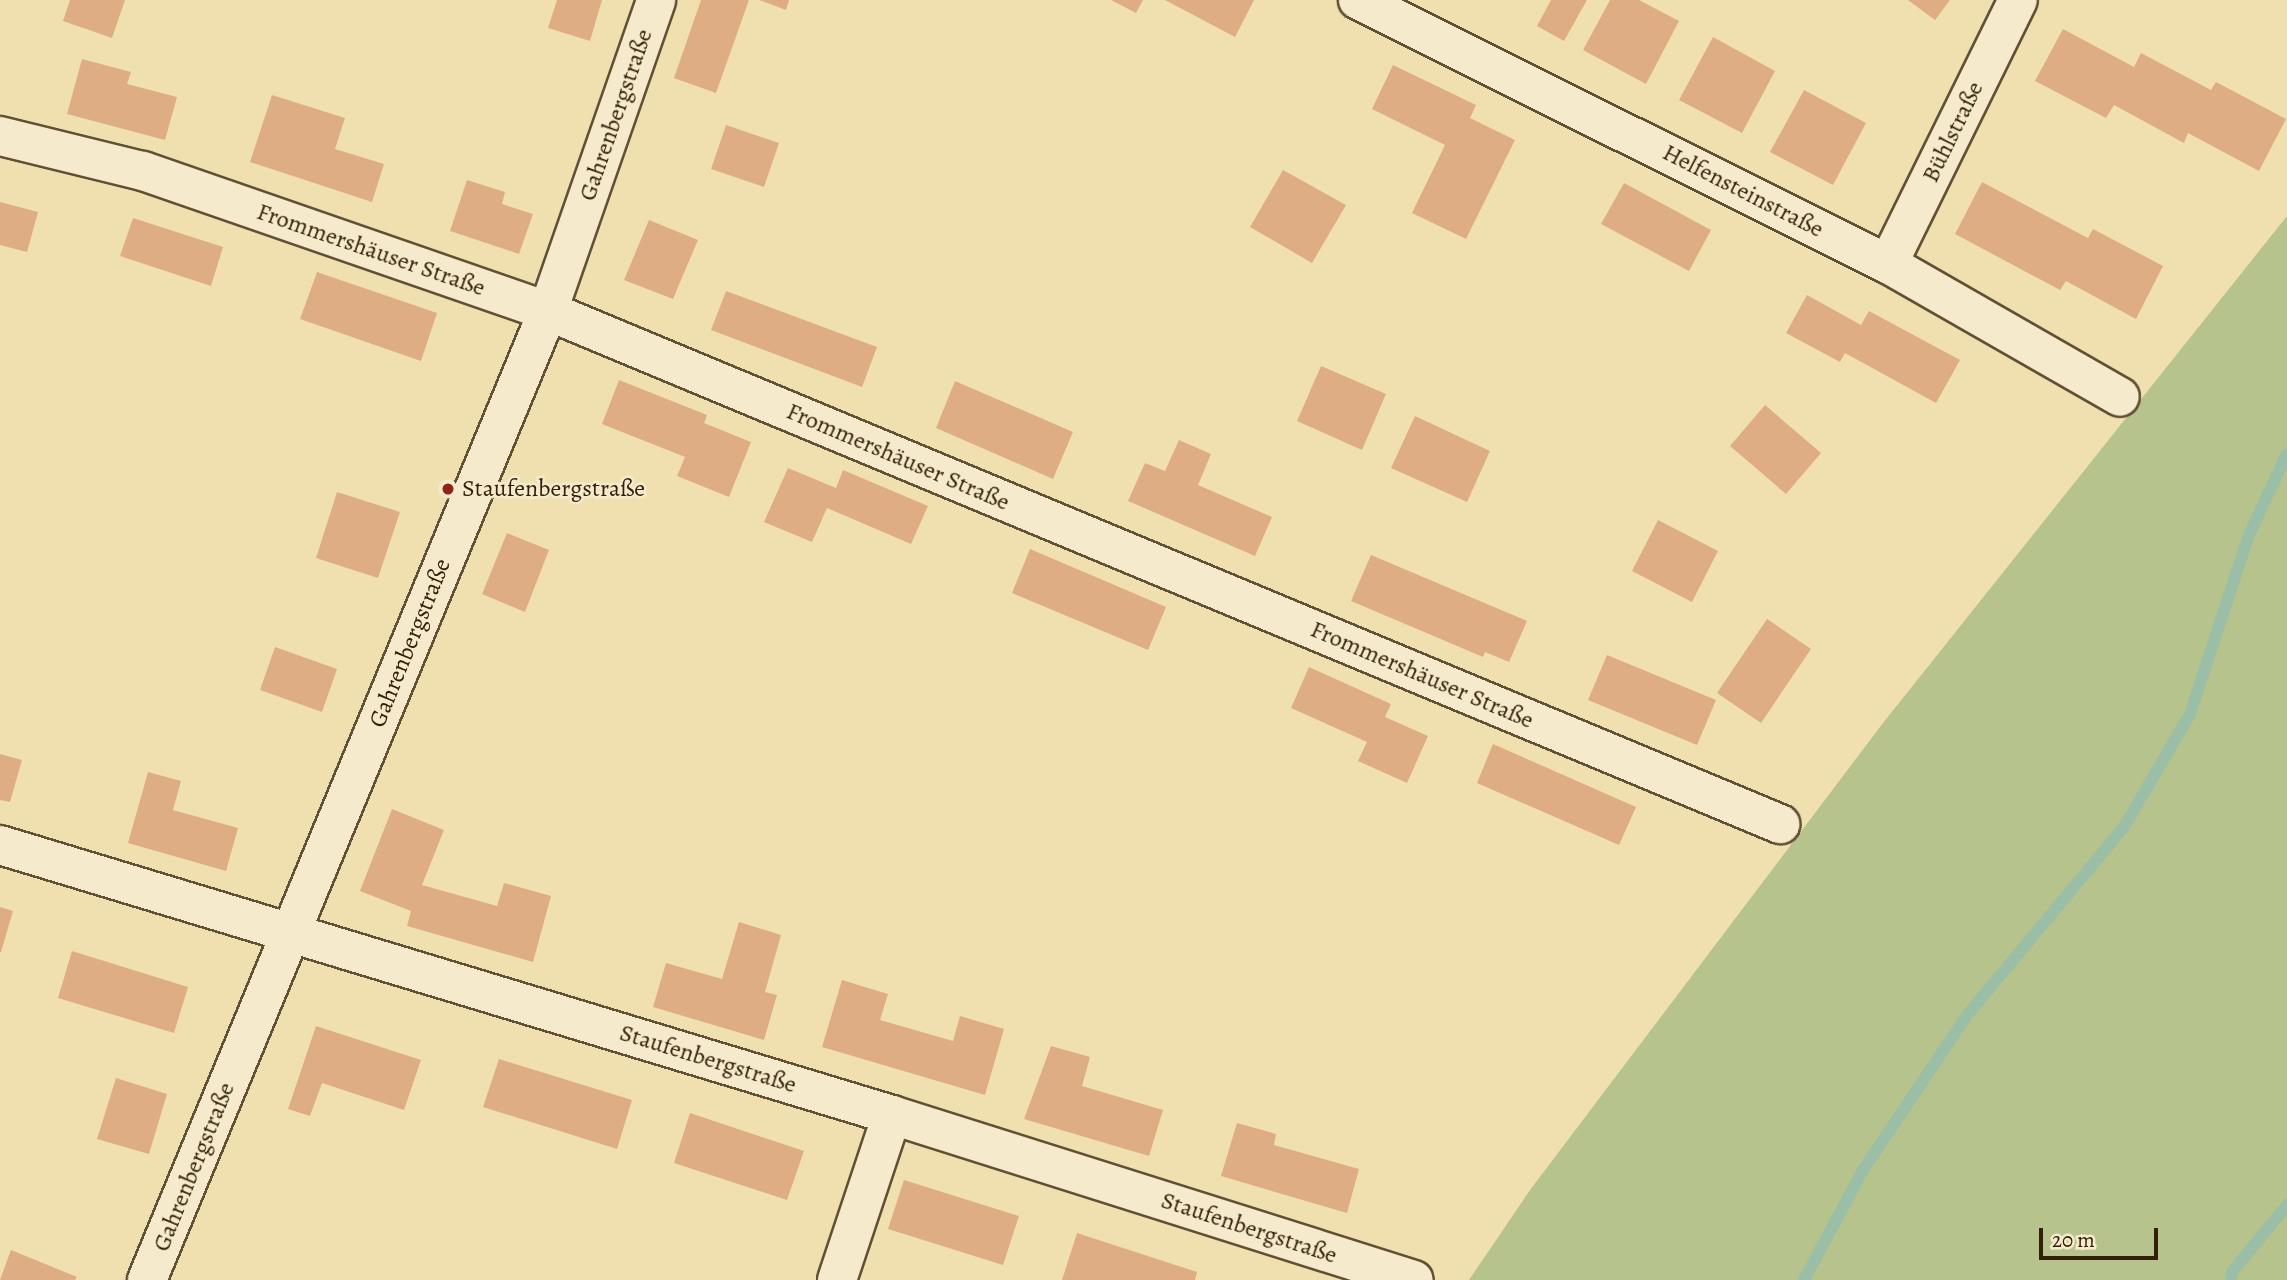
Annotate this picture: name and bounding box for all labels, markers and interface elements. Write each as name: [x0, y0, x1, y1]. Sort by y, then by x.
street label: Gahrenbergstraße: [573, 25, 659, 205]
street label: Bühlstraße: [1916, 77, 1990, 187]
street label: Helfensteinstraße: [1658, 138, 1828, 244]
street label: Frommershäuser Straße: [253, 197, 489, 303]
street label: Frommershäuser Straße: [782, 397, 1014, 517]
place label: Staufenbergstraße: [462, 475, 645, 503]
marker: Staufenbergstraße: [440, 481, 456, 497]
street label: Gahrenbergstraße: [363, 554, 457, 732]
street label: Frommershäuser Straße: [1306, 615, 1538, 735]
street label: Staufenbergstraße: [616, 1018, 800, 1100]
street label: Gahrenbergstraße: [147, 1078, 241, 1256]
street label: Staufenbergstraße: [1158, 1186, 1340, 1270]
scale bar: [2042, 1214, 2161, 1258]
text: 20 m: [2052, 1226, 2095, 1254]

